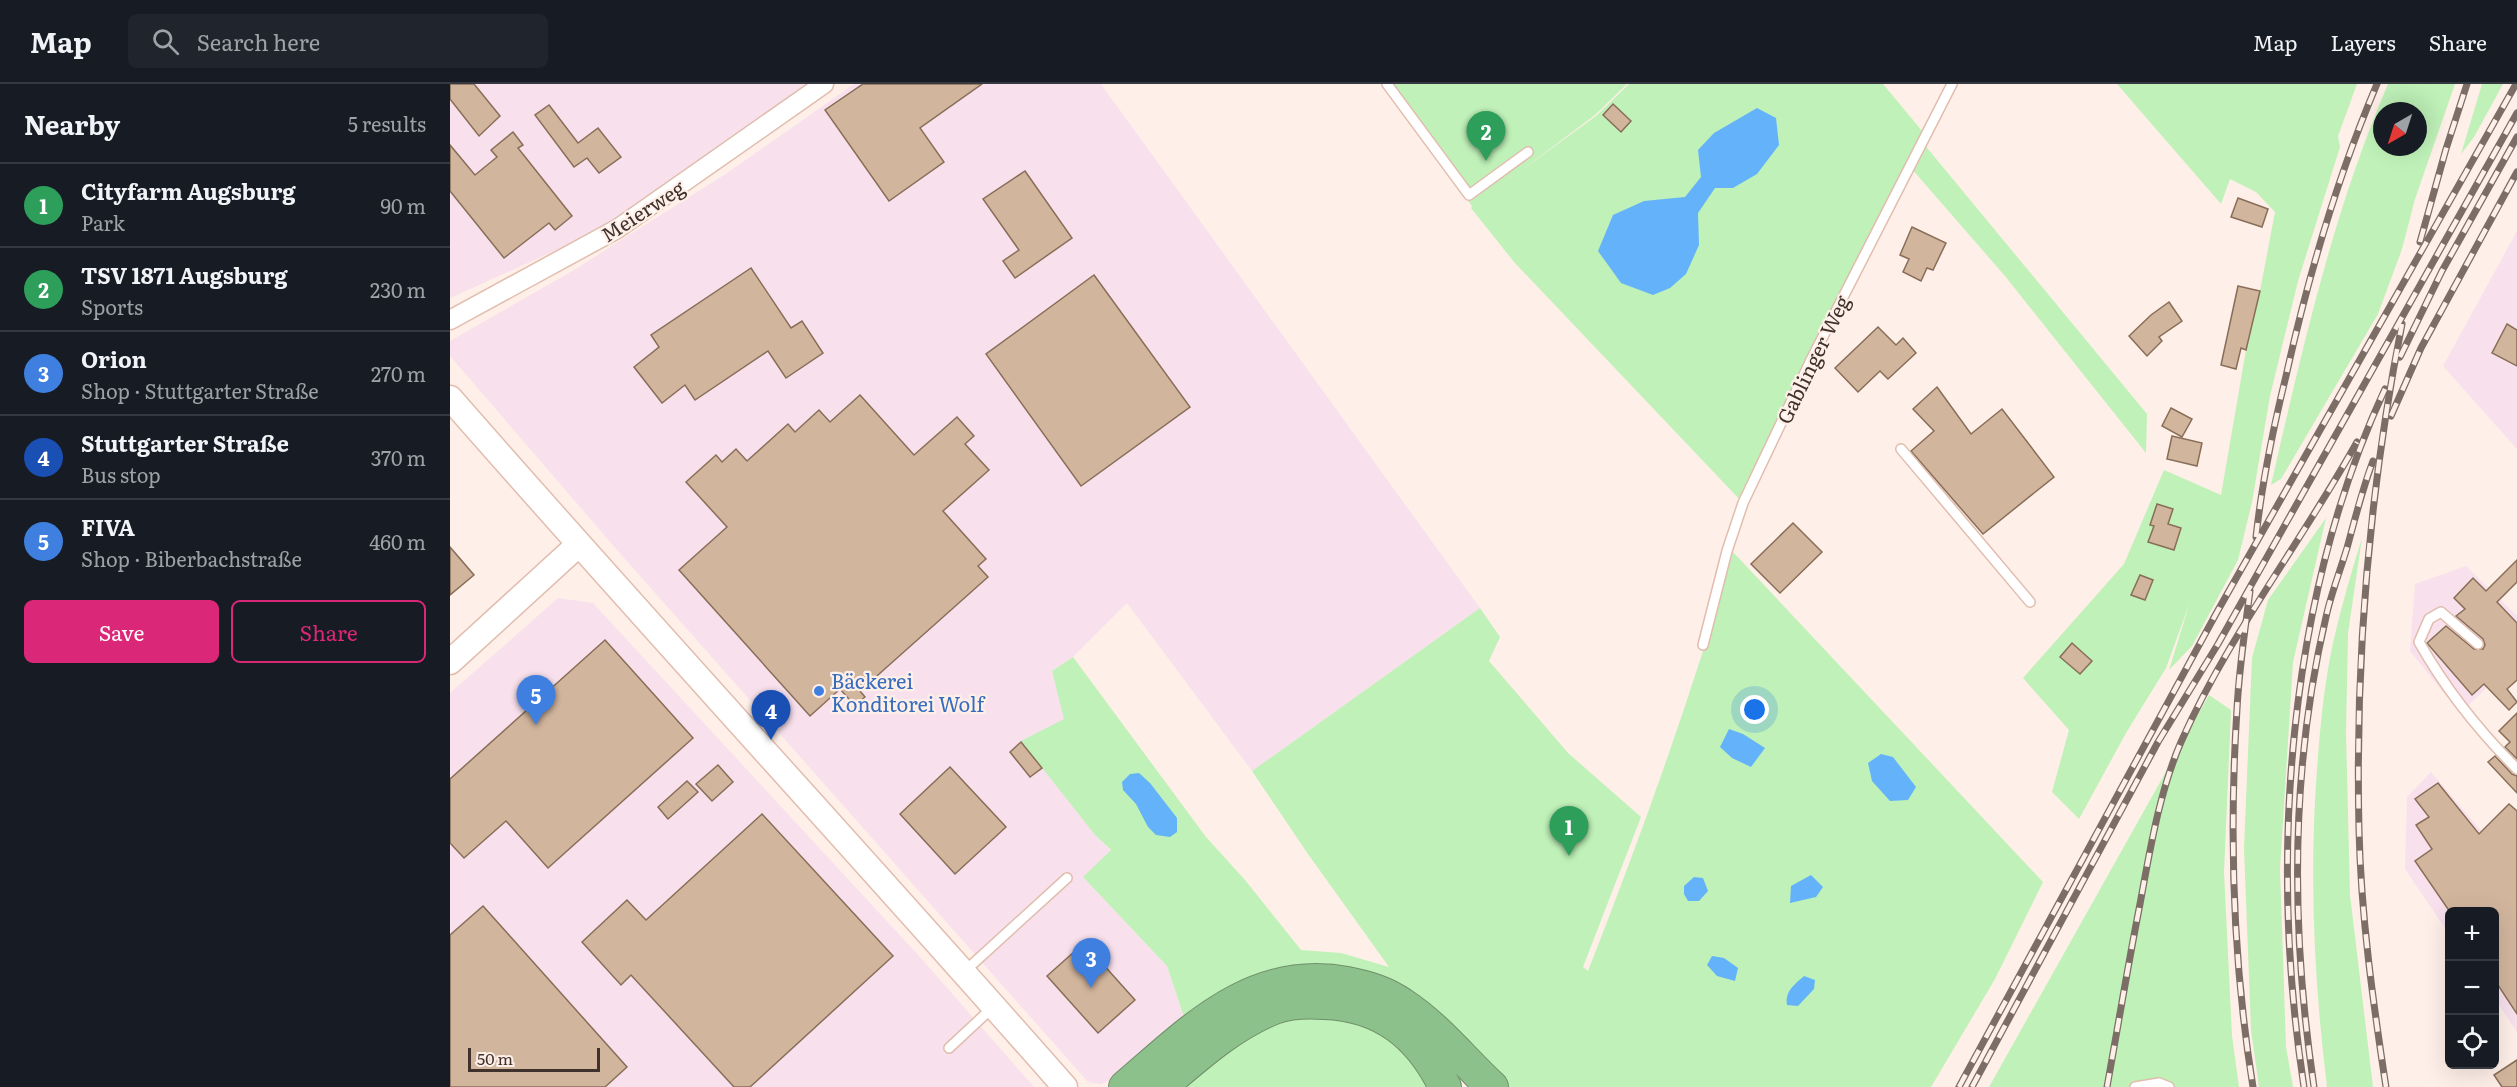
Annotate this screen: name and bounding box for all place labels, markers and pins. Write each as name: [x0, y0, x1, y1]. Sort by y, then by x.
pin: 2: [1466, 112, 1506, 161]
place label: Bäckerei Konditorei Wolf: [831, 665, 987, 718]
pin: 5: [516, 676, 556, 725]
marker: Bäckerei Konditorei Wolf: [812, 684, 826, 698]
pin: 4: [752, 690, 790, 740]
pin: 1: [1550, 806, 1588, 856]
pin: 3: [1072, 938, 1110, 988]

